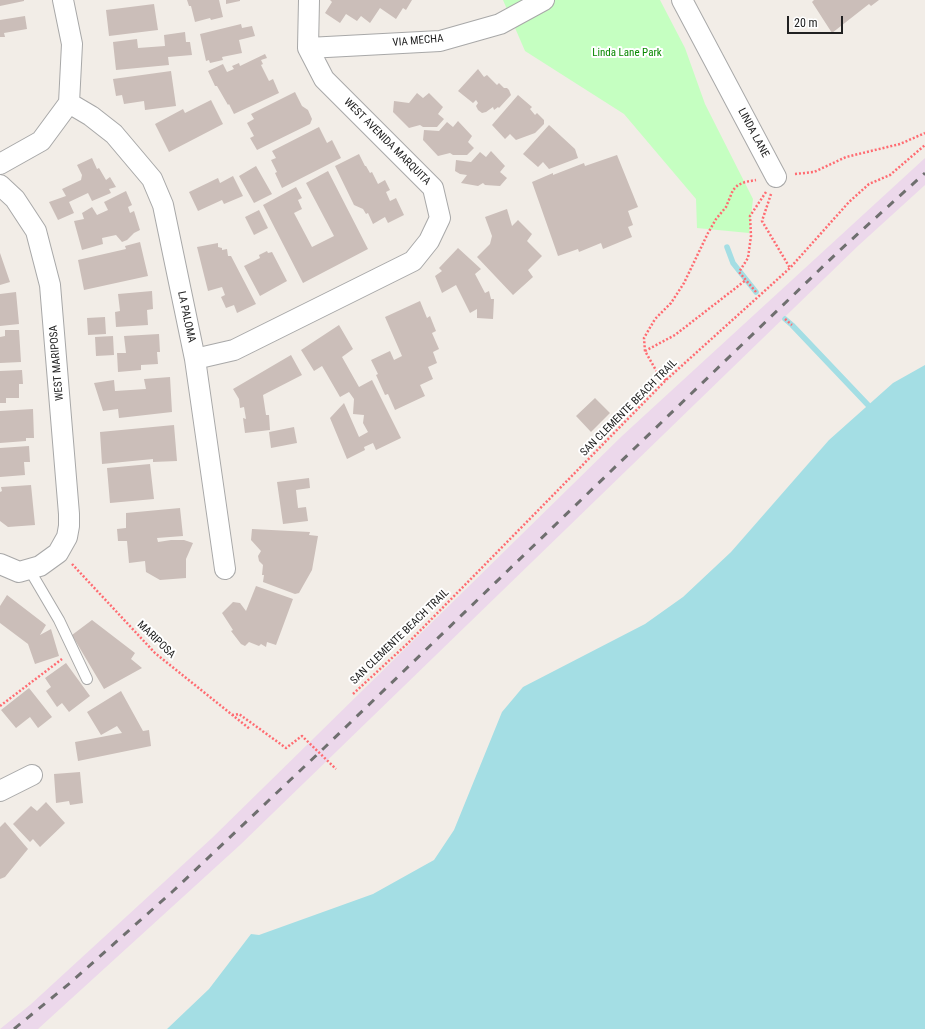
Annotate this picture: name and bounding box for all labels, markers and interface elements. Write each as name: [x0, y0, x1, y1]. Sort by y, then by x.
scale bar: [789, 8, 845, 34]
text: 20 m: [794, 16, 818, 30]
street label: VIA MECHA: [392, 32, 444, 50]
park label: Linda Lane Park: [592, 46, 662, 60]
street label: WEST AVENIDA MARQUITA: [341, 96, 433, 188]
street label: LINDA LANE: [735, 106, 771, 160]
street label: LA PALOMA: [174, 290, 198, 344]
street label: WEST MARIPOSA: [47, 325, 67, 401]
street label: SAN CLEMENTE BEACH TRAIL: [578, 357, 680, 459]
street label: SAN CLEMENTE BEACH TRAIL: [348, 587, 452, 687]
street label: MARIPOSA: [134, 619, 178, 661]

